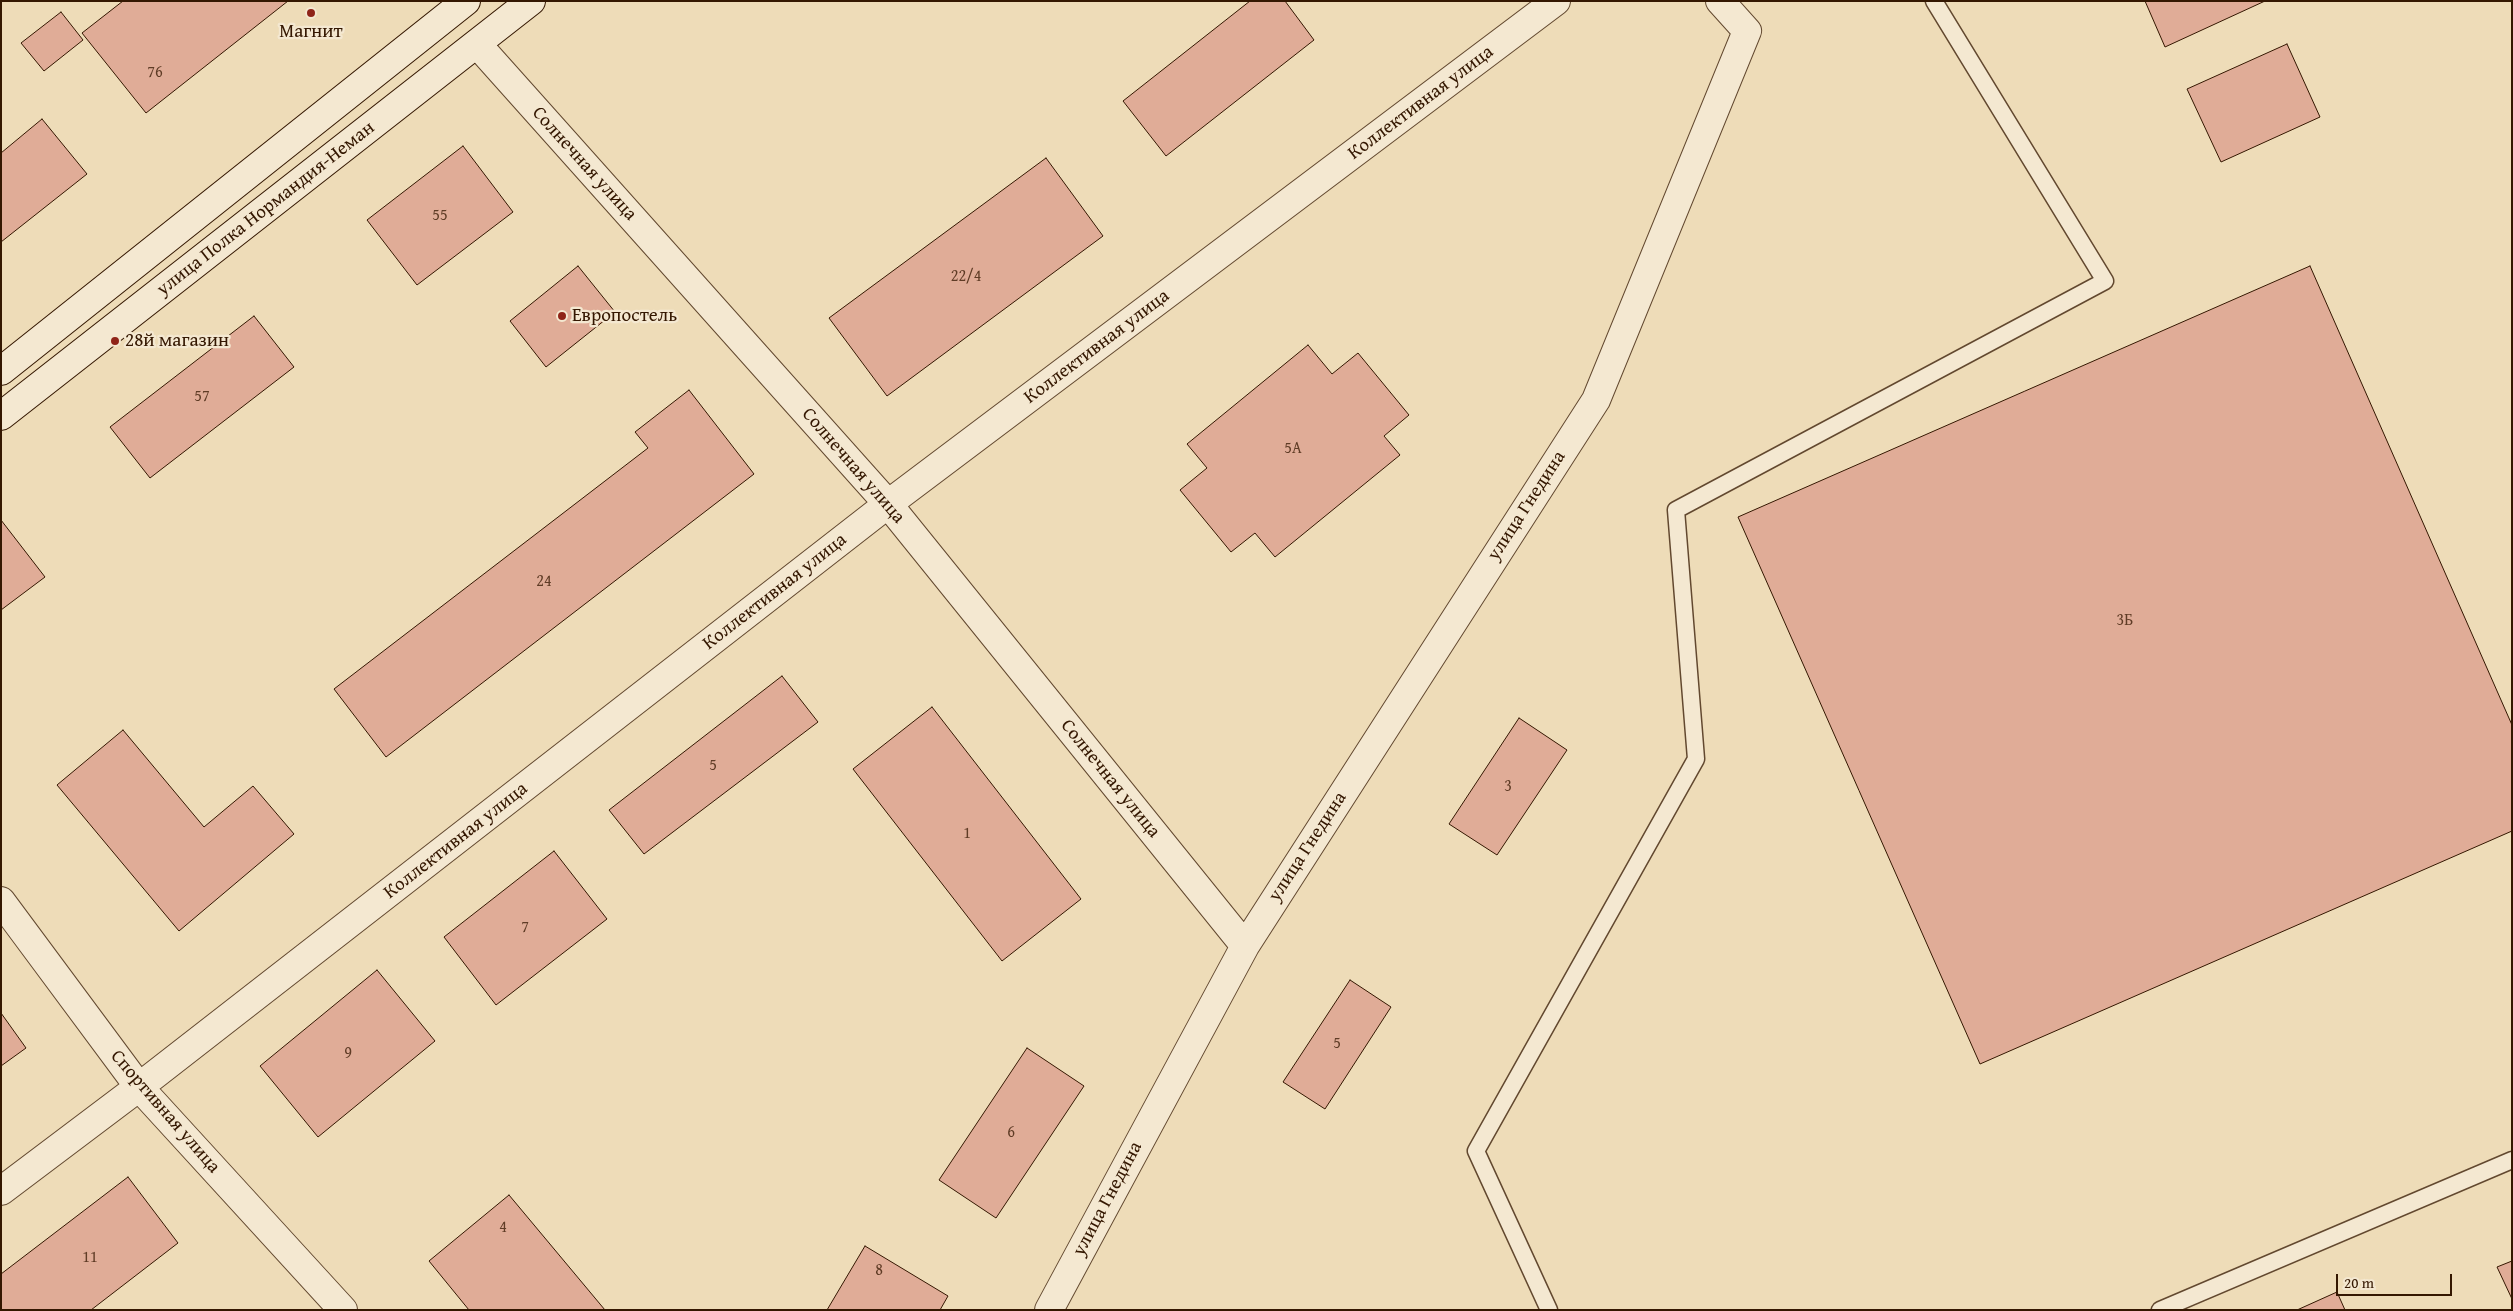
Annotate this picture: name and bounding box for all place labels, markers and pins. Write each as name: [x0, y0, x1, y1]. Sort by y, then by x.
marker: Магнит: [305, 7, 317, 19]
place label: Магнит: [279, 21, 343, 43]
place label: Европостель: [572, 305, 677, 327]
marker: Европостель: [556, 310, 568, 322]
place label: 28й магазин: [125, 330, 229, 352]
marker: 28й магазин: [109, 335, 121, 347]

